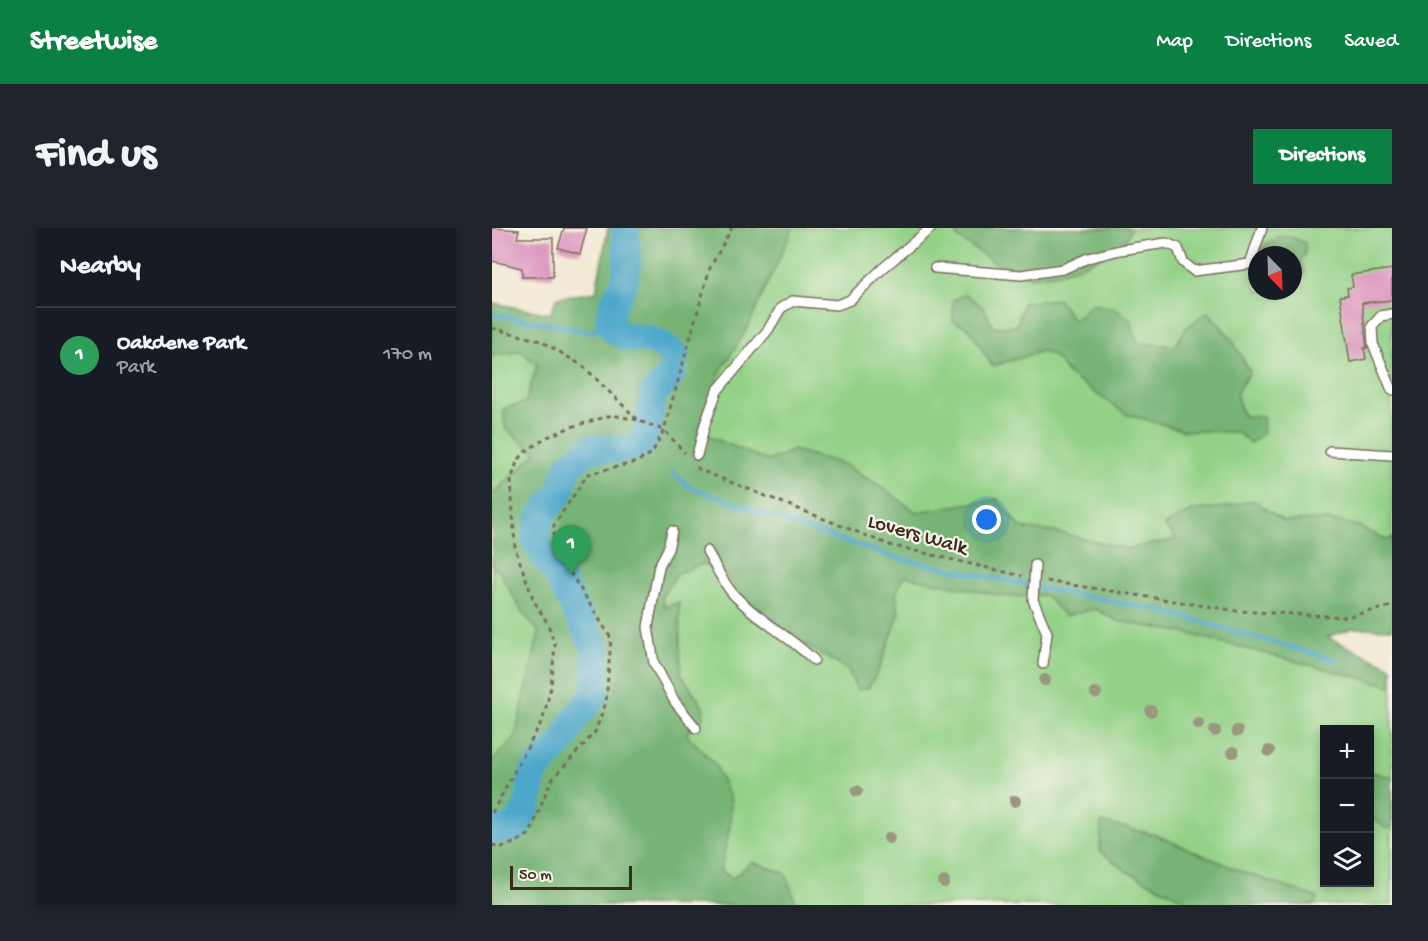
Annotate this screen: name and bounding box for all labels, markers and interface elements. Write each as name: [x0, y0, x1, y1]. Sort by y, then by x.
text: Streetwise: [30, 26, 157, 59]
text: Map: [1156, 30, 1193, 55]
text: Directions: [1226, 30, 1311, 55]
text: Saved: [1344, 30, 1398, 55]
button: Directions: [1253, 129, 1392, 184]
text: Find us: [36, 132, 156, 181]
north arrow: [1248, 246, 1302, 300]
text: Nearby: [60, 252, 141, 283]
text: Oakdene Park: [117, 331, 245, 357]
text: 1: [75, 344, 84, 367]
text: 170 m: [383, 344, 432, 367]
text: Park: [117, 357, 155, 380]
your location: [972, 505, 1001, 534]
street label: Lovers Walk: [864, 510, 972, 563]
pin: 1: [552, 526, 590, 575]
map controls: [1320, 725, 1374, 887]
button: +: [1320, 725, 1374, 779]
button: −: [1320, 779, 1374, 833]
button: layers: [1320, 833, 1374, 887]
scale bar: [510, 863, 632, 890]
text: 50 m: [519, 867, 552, 886]

